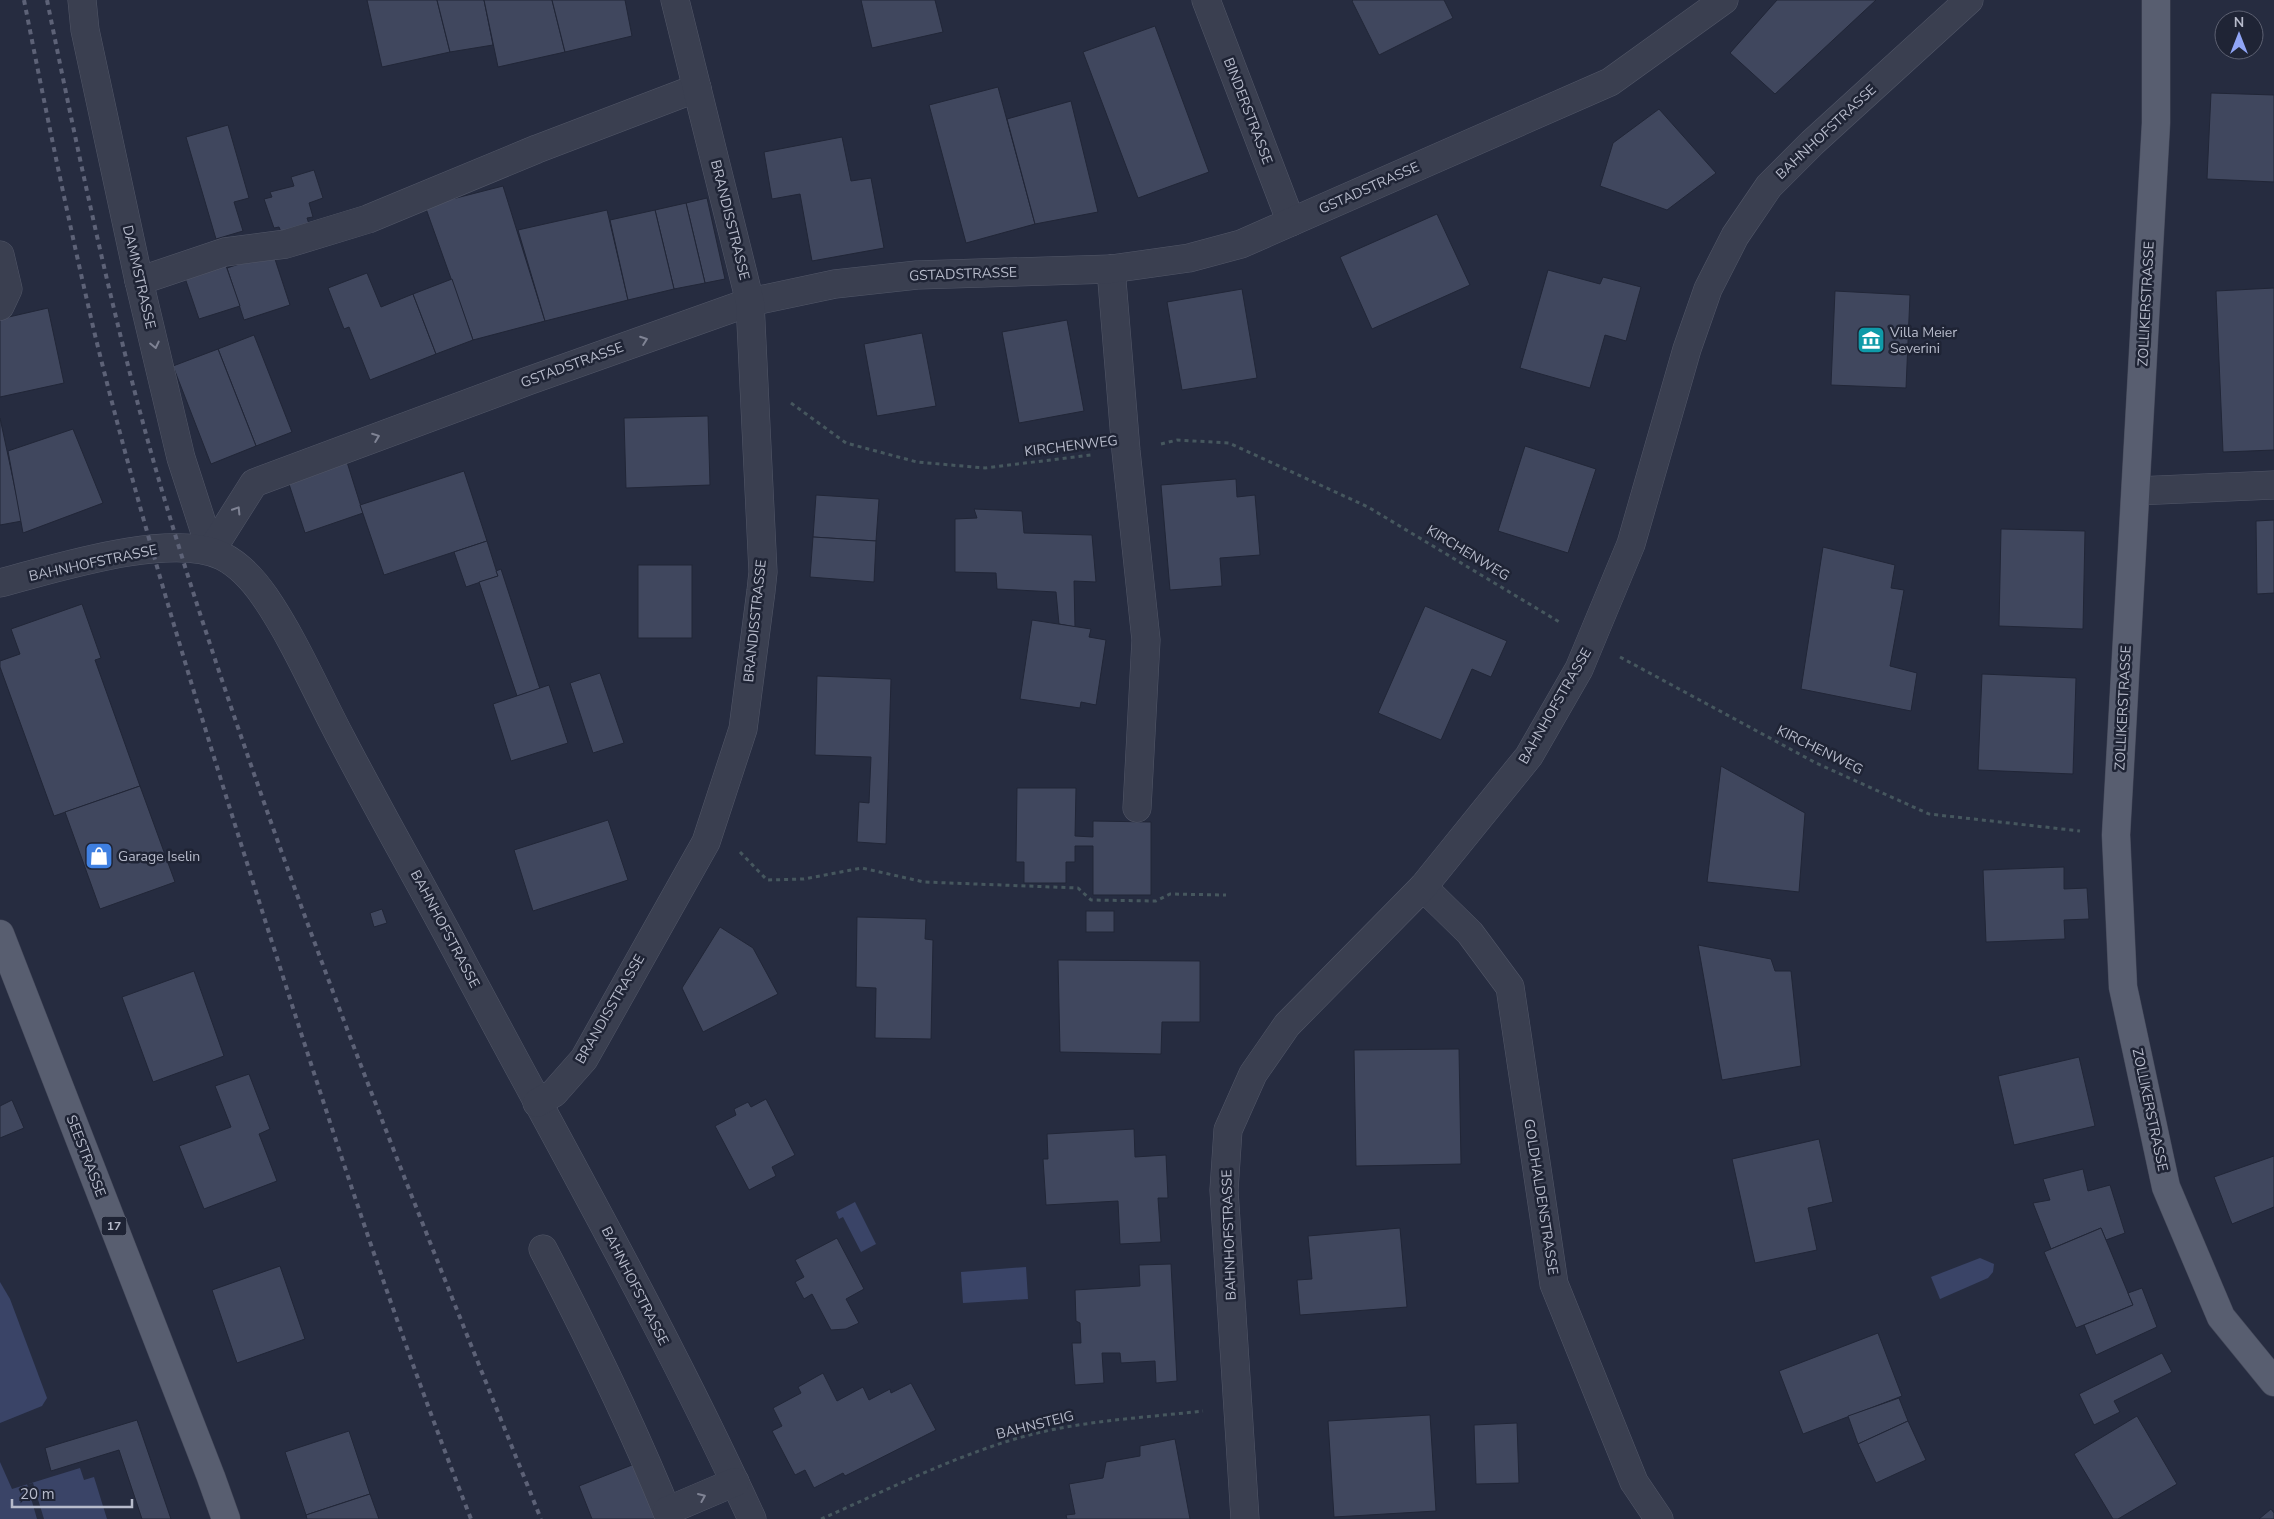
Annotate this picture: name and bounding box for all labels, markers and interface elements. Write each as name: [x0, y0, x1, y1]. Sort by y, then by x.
north arrow: [2214, 10, 2264, 60]
text: N: [2234, 13, 2244, 32]
street label: BINDERSTRASSE: [1219, 55, 1277, 167]
street label: BAHNHOFSTRASSE: [1772, 80, 1880, 184]
street label: GSTADSTRASSE: [1316, 157, 1422, 219]
street label: BRANDISSTRASSE: [706, 158, 754, 282]
street label: DAMMSTRASSE: [118, 223, 160, 331]
street label: ZOLLIKERSTRASSE: [2133, 241, 2159, 367]
street label: GSTADSTRASSE: [909, 263, 1017, 285]
place label: Villa Meier Severini: [1889, 323, 1957, 358]
museum icon: Villa Meier Severini: [1856, 325, 1886, 355]
one-way arrow: [639, 335, 648, 345]
street label: GSTADSTRASSE: [518, 338, 626, 392]
one-way arrow: [149, 341, 160, 350]
street label: KIRCHENWEG: [1023, 431, 1119, 461]
one-way arrow: [372, 433, 380, 443]
one-way arrow: [231, 507, 241, 516]
street label: KIRCHENWEG: [1423, 521, 1513, 585]
street label: BAHNHOFSTRASSE: [27, 540, 159, 586]
street label: BRANDISSTRASSE: [739, 559, 771, 683]
street label: BAHNHOFSTRASSE: [1514, 645, 1596, 767]
street label: ZOLLIKERSTRASSE: [2110, 645, 2136, 771]
street label: KIRCHENWEG: [1774, 721, 1866, 779]
shop icon: Garage Iselin: [84, 841, 114, 871]
place label: Garage Iselin: [118, 847, 200, 866]
street label: BAHNHOFSTRASSE: [406, 867, 484, 991]
street label: BRANDISSTRASSE: [571, 951, 649, 1067]
street label: ZOLLIKERSTRASSE: [2128, 1047, 2172, 1173]
street label: SEESTRASSE: [62, 1112, 110, 1200]
street label: GOLDHALDENSTRASSE: [1519, 1118, 1563, 1276]
street label: BAHNHOFSTRASSE: [1217, 1169, 1241, 1301]
road number: 17: [102, 1216, 126, 1236]
street label: BAHNHOFSTRASSE: [597, 1223, 673, 1349]
street label: BAHNSTEIG: [994, 1406, 1076, 1444]
scale bar: [12, 1476, 132, 1508]
text: 20 m: [20, 1484, 55, 1504]
one-way arrow: [697, 1493, 705, 1503]

